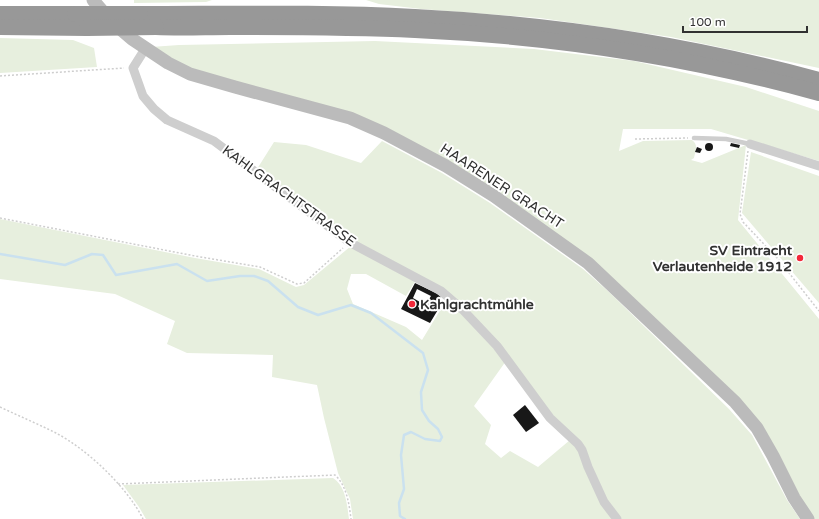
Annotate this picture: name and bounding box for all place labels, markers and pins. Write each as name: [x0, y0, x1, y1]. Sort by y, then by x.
place label: SV Eintracht Verlautenheide 1912: [653, 242, 793, 275]
marker: SV Eintracht Verlautenheide 1912: [795, 253, 805, 263]
place label: Kahlgrachtmühle: [420, 296, 534, 313]
marker: Kahlgrachtmühle: [407, 299, 417, 309]

